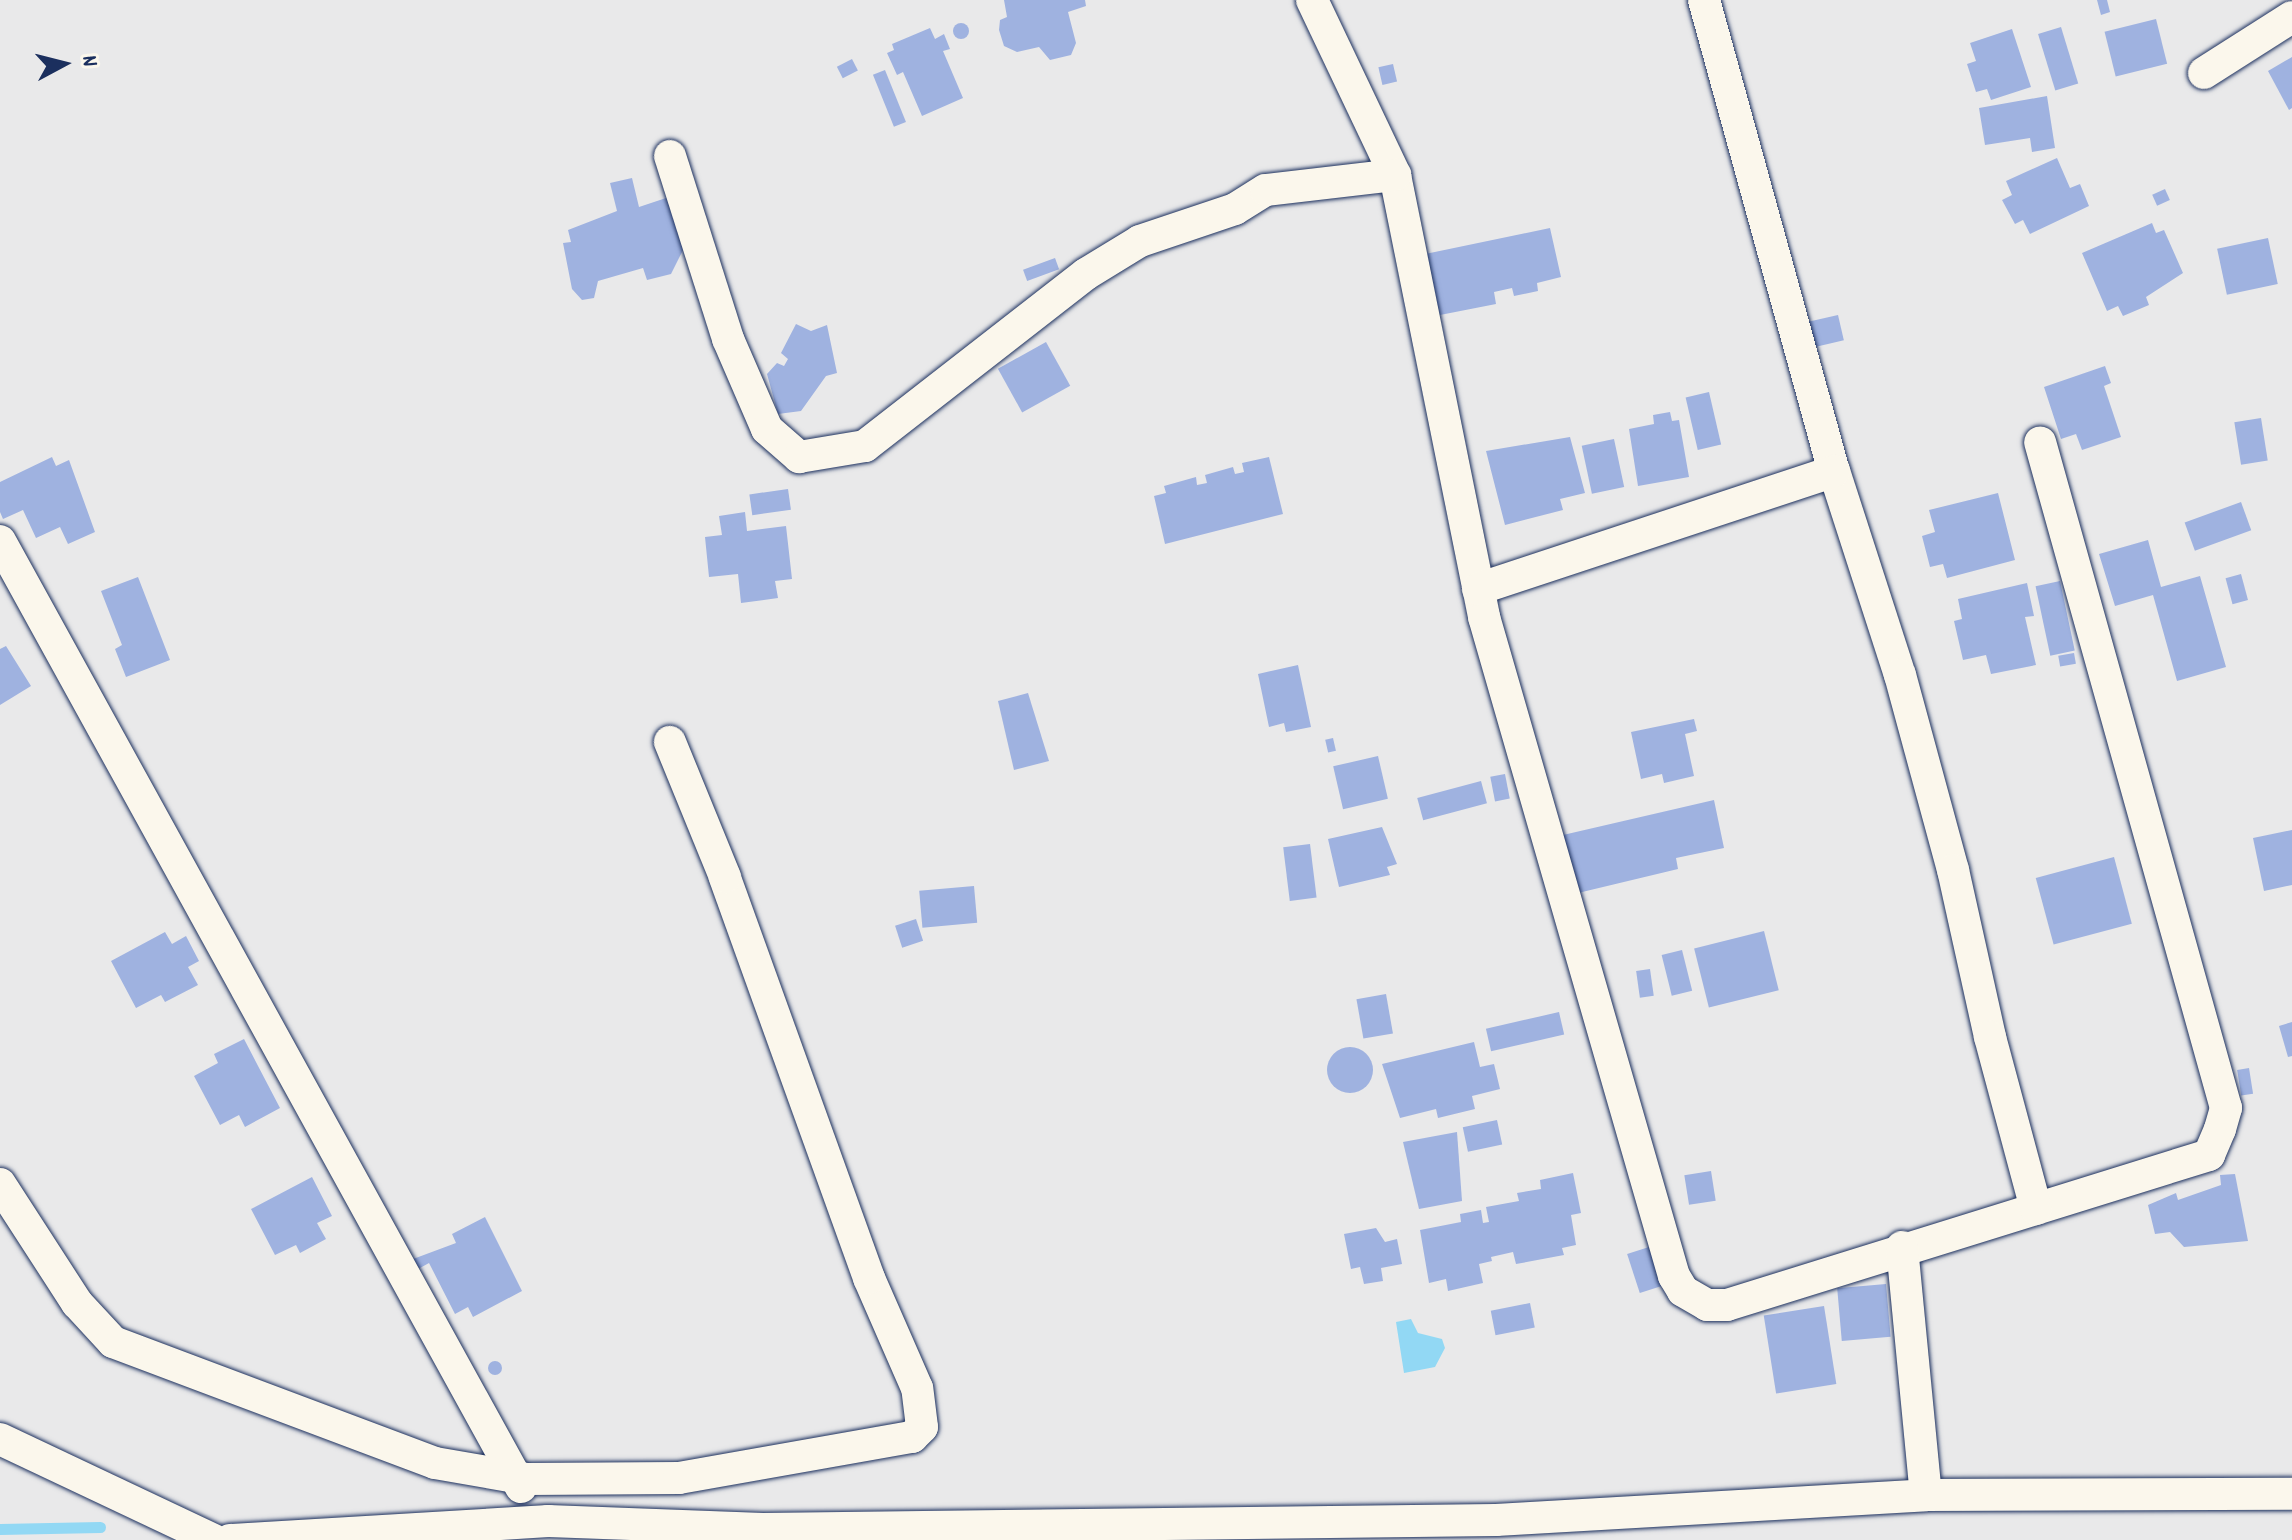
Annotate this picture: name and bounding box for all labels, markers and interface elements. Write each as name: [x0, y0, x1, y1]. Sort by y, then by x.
north arrow: [24, 24, 104, 104]
text: N: [72, 54, 104, 68]

